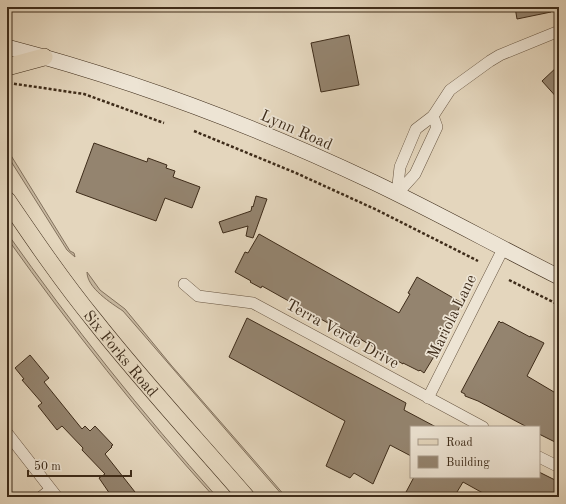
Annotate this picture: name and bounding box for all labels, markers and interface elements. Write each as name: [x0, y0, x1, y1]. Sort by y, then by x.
street label: Lynn Road: [258, 108, 334, 154]
street label: Mariola Lane: [426, 272, 480, 361]
street label: Terra Verde Drive: [283, 297, 401, 372]
street label: Six Forks Road: [80, 308, 160, 400]
legend: [410, 426, 540, 478]
text: Road: [446, 437, 473, 449]
scale bar: [28, 452, 131, 478]
text: Building: [446, 457, 490, 469]
text: 50 m: [34, 460, 61, 473]

